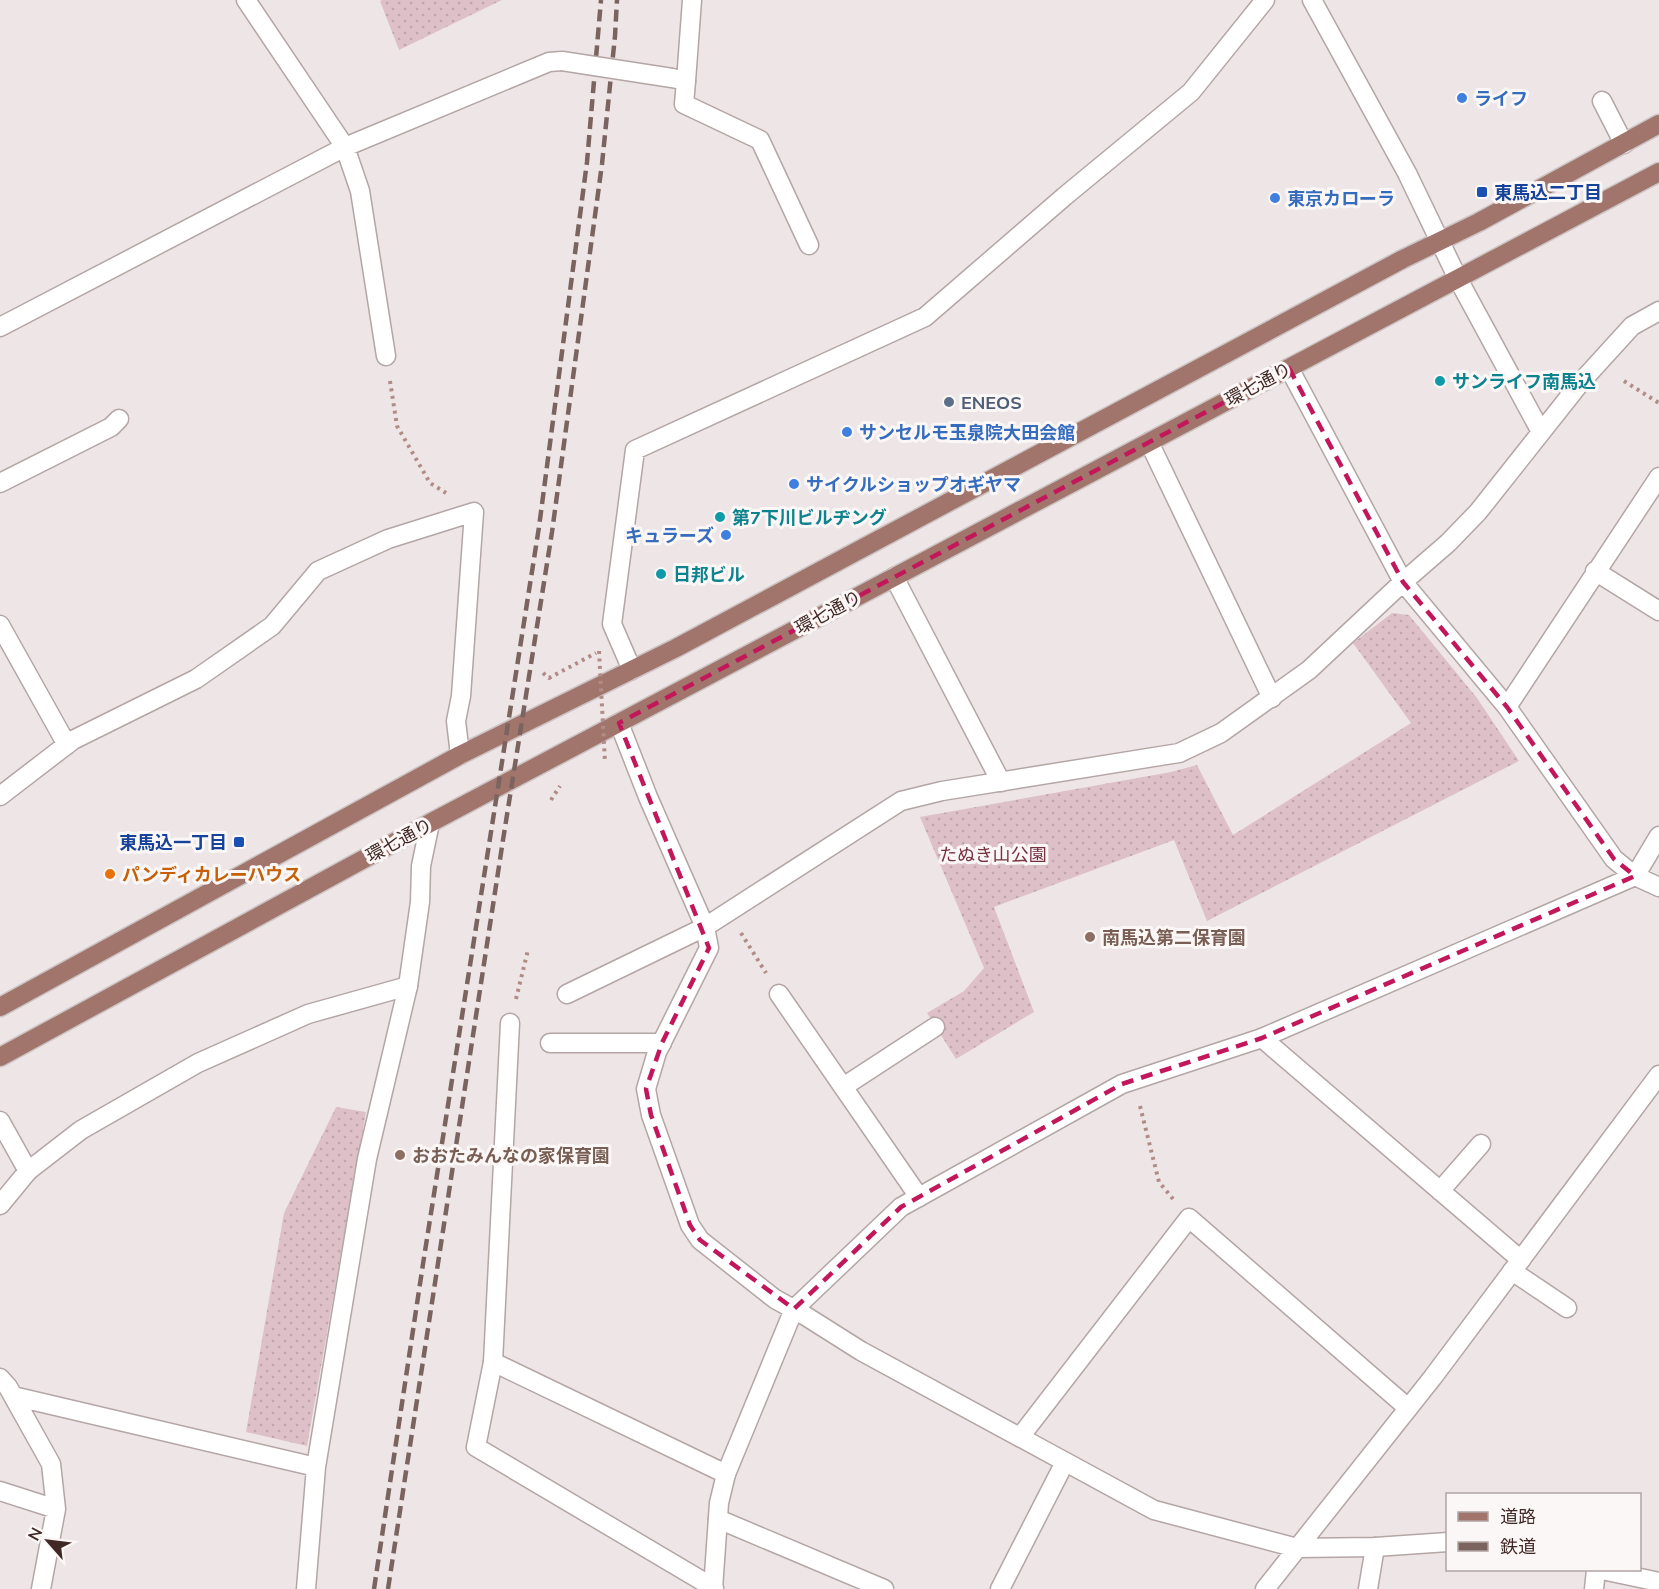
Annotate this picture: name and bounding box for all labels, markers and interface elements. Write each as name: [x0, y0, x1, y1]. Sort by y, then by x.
place label: ライフ: [1474, 87, 1528, 110]
marker: ライフ: [1455, 91, 1469, 105]
place label: 東馬込二丁目: [1494, 181, 1602, 204]
marker: 東馬込二丁目: [1475, 185, 1489, 199]
place label: 東京カローラ: [1287, 187, 1395, 210]
marker: 東京カローラ: [1268, 191, 1282, 205]
street label: 環七通り: [1221, 357, 1295, 411]
place label: サンライフ南馬込: [1452, 370, 1596, 393]
marker: サンライフ南馬込: [1433, 374, 1447, 388]
place label: ENEOS: [961, 391, 1022, 414]
marker: ENEOS: [942, 395, 956, 409]
place label: サンセルモ玉泉院大田会館: [859, 421, 1075, 444]
marker: サンセルモ玉泉院大田会館: [840, 425, 854, 439]
place label: サイクルショップオギヤマ: [806, 473, 1021, 496]
marker: サイクルショップオギヤマ: [787, 477, 801, 491]
place label: 第7下川ビルヂング: [732, 506, 887, 529]
marker: 第7下川ビルヂング: [713, 510, 727, 524]
place label: キュラーズ: [625, 524, 714, 547]
marker: キュラーズ: [719, 528, 733, 542]
place label: 日邦ビル: [673, 563, 745, 586]
marker: 日邦ビル: [654, 567, 668, 581]
street label: 環七通り: [791, 585, 865, 639]
street label: 環七通り: [362, 813, 436, 867]
place label: 東馬込一丁目: [119, 831, 227, 854]
marker: 東馬込一丁目: [232, 835, 246, 849]
park label: たぬき山公園: [939, 843, 1047, 866]
place label: パンディカレーハウス: [122, 863, 301, 886]
marker: パンディカレーハウス: [103, 867, 117, 881]
place label: 南馬込第二保育園: [1102, 926, 1246, 949]
marker: 南馬込第二保育園: [1083, 930, 1097, 944]
place label: おおたみんなの家保育園: [412, 1144, 610, 1167]
marker: おおたみんなの家保育園: [393, 1148, 407, 1162]
legend: [1446, 1493, 1641, 1571]
text: 道路: [1500, 1505, 1536, 1528]
north arrow: [18, 1511, 78, 1571]
text: N: [23, 1524, 46, 1544]
text: 鉄道: [1500, 1535, 1536, 1558]

